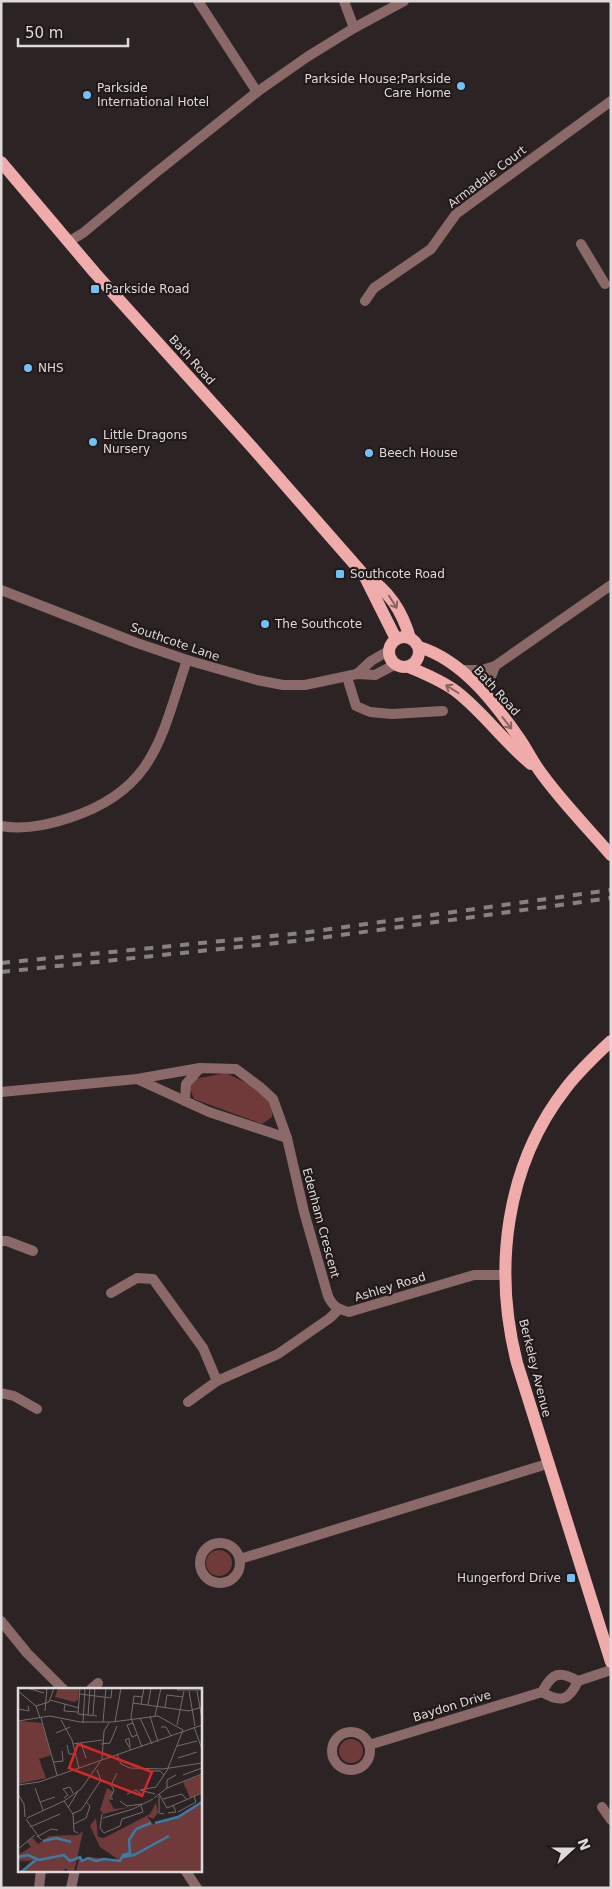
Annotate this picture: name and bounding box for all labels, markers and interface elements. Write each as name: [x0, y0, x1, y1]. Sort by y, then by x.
scale bar: [18, 15, 128, 47]
text: 50 m: [25, 24, 63, 42]
place label: Parkside House;Parkside Care Home: [304, 72, 451, 100]
marker: Parkside House;Parkside Care Home: [455, 80, 467, 92]
place label: Parkside International Hotel: [97, 81, 209, 109]
marker: Parkside International Hotel: [81, 89, 93, 101]
street label: Armadale Court: [445, 143, 529, 211]
place label: Parkside Road: [105, 282, 189, 296]
marker: Parkside Road: [89, 283, 101, 295]
street label: Bath Road: [166, 332, 218, 388]
place label: NHS: [38, 361, 64, 375]
marker: NHS: [22, 362, 34, 374]
place label: Little Dragons Nursery: [103, 428, 187, 456]
marker: Little Dragons Nursery: [87, 436, 99, 448]
place label: Beech House: [379, 446, 458, 460]
marker: Beech House: [363, 447, 375, 459]
place label: Southcote Road: [350, 567, 445, 581]
marker: Southcote Road: [334, 568, 346, 580]
one-way arrow: [388, 595, 398, 609]
place label: The Southcote: [274, 617, 362, 631]
marker: The Southcote: [259, 618, 271, 630]
street label: Southcote Lane: [128, 620, 222, 664]
street label: Bath Road: [471, 663, 523, 719]
one-way arrow: [445, 683, 459, 693]
one-way arrow: [502, 716, 513, 729]
street label: Edenham Crescent: [300, 1166, 343, 1280]
street label: Ashley Road: [353, 1270, 427, 1304]
street label: Berkeley Avenue: [516, 1317, 554, 1419]
place label: Hungerford Drive: [457, 1571, 561, 1585]
marker: Hungerford Drive: [565, 1572, 577, 1584]
street label: Baydon Drive: [411, 1687, 493, 1725]
inset map: [18, 1688, 201, 1872]
north arrow: [547, 1824, 597, 1874]
text: N: [575, 1836, 594, 1853]

